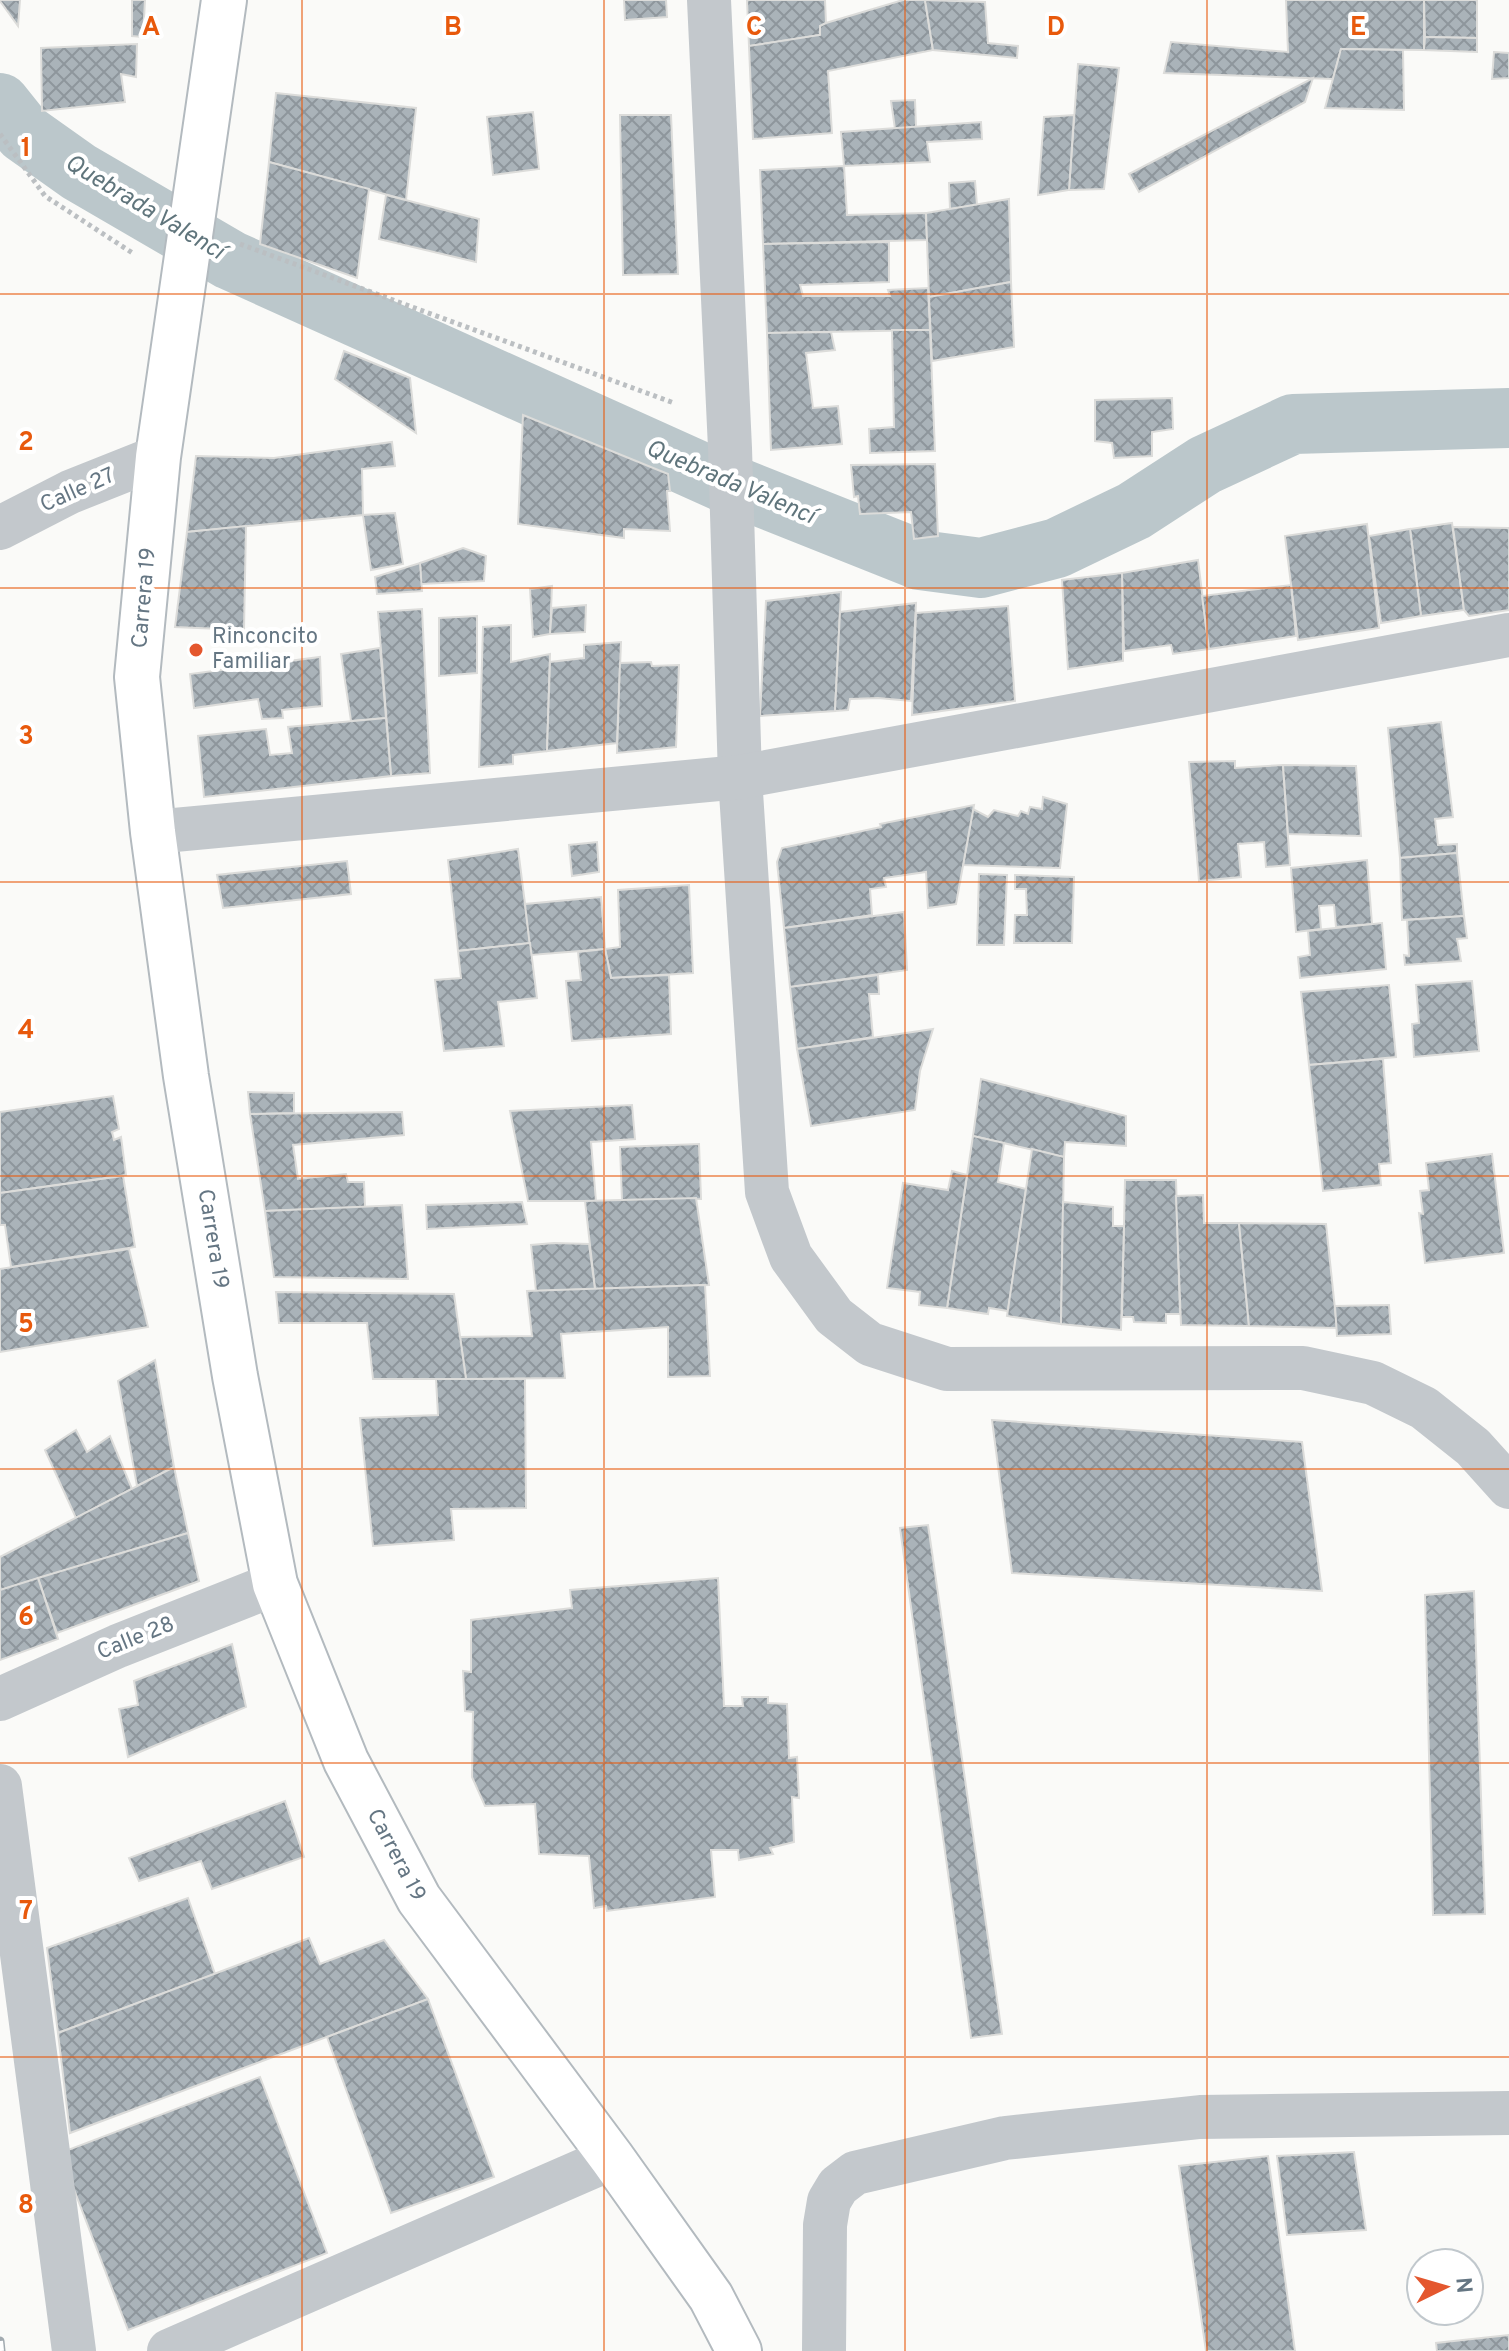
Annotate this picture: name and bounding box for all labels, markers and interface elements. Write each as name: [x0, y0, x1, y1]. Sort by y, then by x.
text: A: [142, 12, 160, 45]
text: B: [444, 12, 462, 45]
text: C: [746, 12, 762, 45]
text: D: [1047, 12, 1065, 45]
text: E: [1350, 12, 1366, 45]
text: 1: [21, 133, 31, 166]
water label: Quebrada Valencí: [59, 149, 234, 270]
text: 2: [18, 427, 34, 460]
water label: Quebrada Valencí: [641, 434, 824, 534]
street label: Calle 27: [36, 463, 120, 519]
street label: Carrera 19: [127, 547, 163, 649]
place label: Rinconcito Familiar: [212, 624, 318, 676]
marker: Rinconcito Familiar: [187, 641, 205, 659]
text: 3: [18, 721, 34, 754]
text: 4: [18, 1015, 34, 1048]
street label: Carrera 19: [191, 1187, 234, 1291]
text: 5: [18, 1309, 34, 1342]
text: 6: [18, 1602, 34, 1635]
street label: Calle 28: [93, 1611, 179, 1667]
street label: Carrera 19: [360, 1804, 431, 1906]
text: 7: [19, 1896, 33, 1929]
text: 8: [18, 2190, 34, 2223]
north arrow: [1405, 2247, 1485, 2327]
text: N: [1448, 2276, 1477, 2295]

